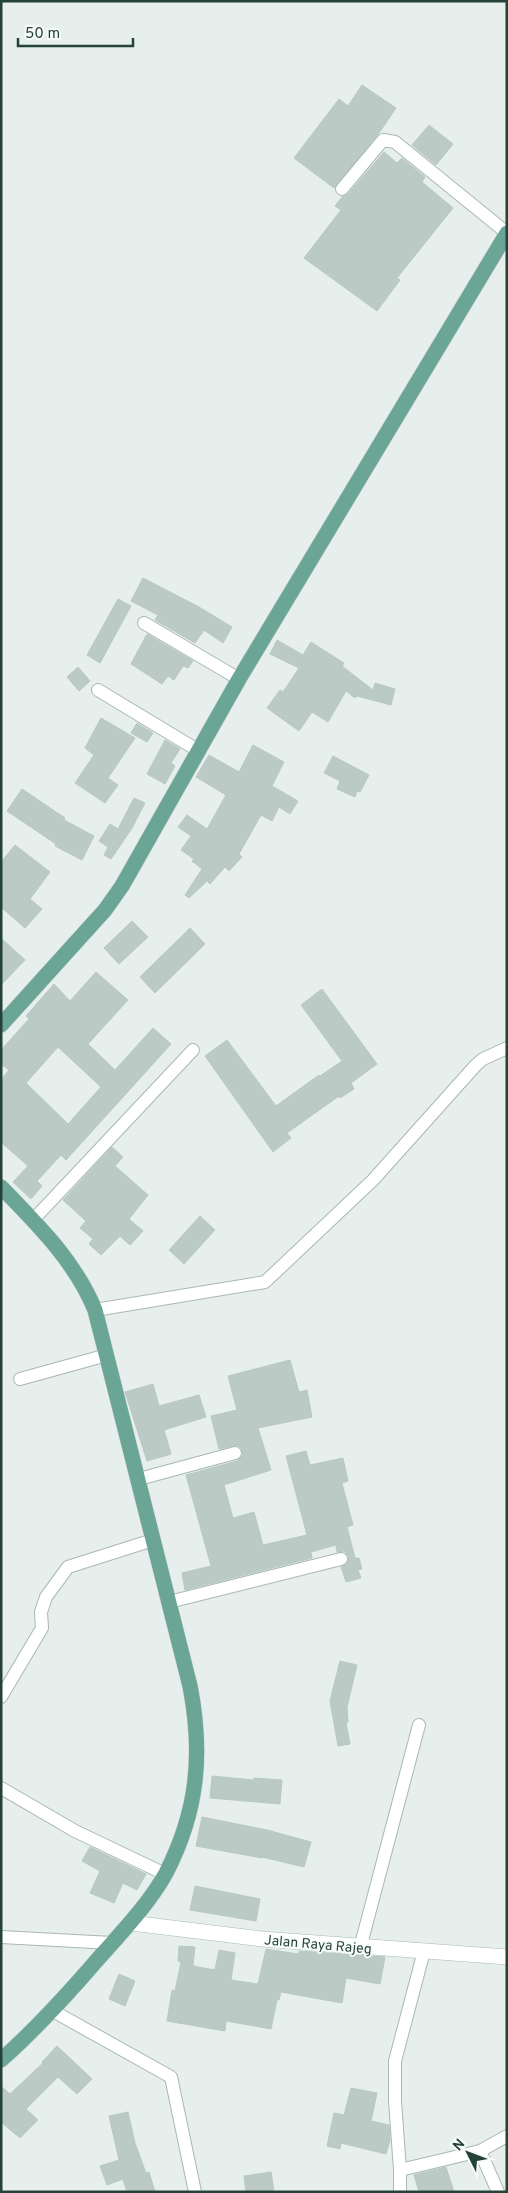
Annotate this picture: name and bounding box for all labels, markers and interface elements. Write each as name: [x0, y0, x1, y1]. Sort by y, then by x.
scale bar: [18, 15, 132, 47]
text: 50 m: [25, 25, 60, 44]
street label: Jalan Raya Rajeg: [263, 1932, 372, 1959]
north arrow: [443, 2128, 493, 2178]
text: N: [450, 2136, 469, 2155]

